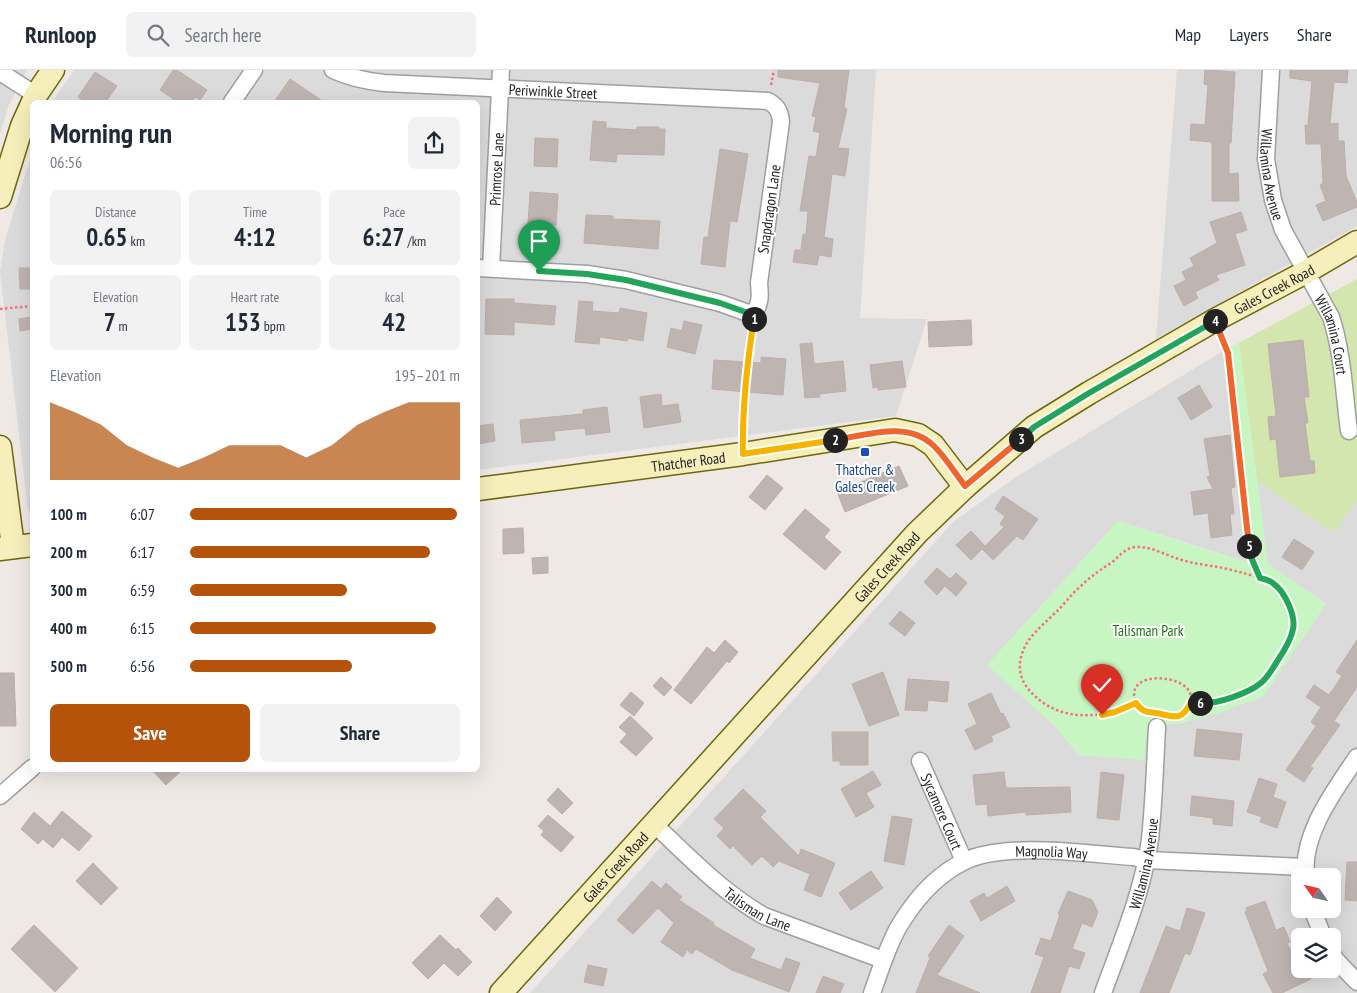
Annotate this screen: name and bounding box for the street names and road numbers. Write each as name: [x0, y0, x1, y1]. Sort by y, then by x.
street label: Periwinkle Street: [508, 79, 598, 102]
street label: Willamina Avenue: [1256, 128, 1289, 223]
street label: Primrose Lane: [485, 132, 507, 206]
street label: Snapdragon Lane: [753, 163, 785, 255]
street label: Gales Creek Road: [1230, 260, 1318, 318]
street label: Willamina Court: [1311, 291, 1352, 376]
street label: Thatcher Road: [650, 447, 726, 476]
street label: Gales Creek Road: [850, 527, 923, 606]
street label: Sycamore Court: [917, 770, 967, 852]
street label: Willamina Avenue: [1124, 817, 1161, 912]
street label: Gales Creek Road: [578, 828, 652, 906]
street label: Magnolia Way: [1015, 841, 1089, 863]
street label: Talisman Lane: [721, 883, 794, 935]

